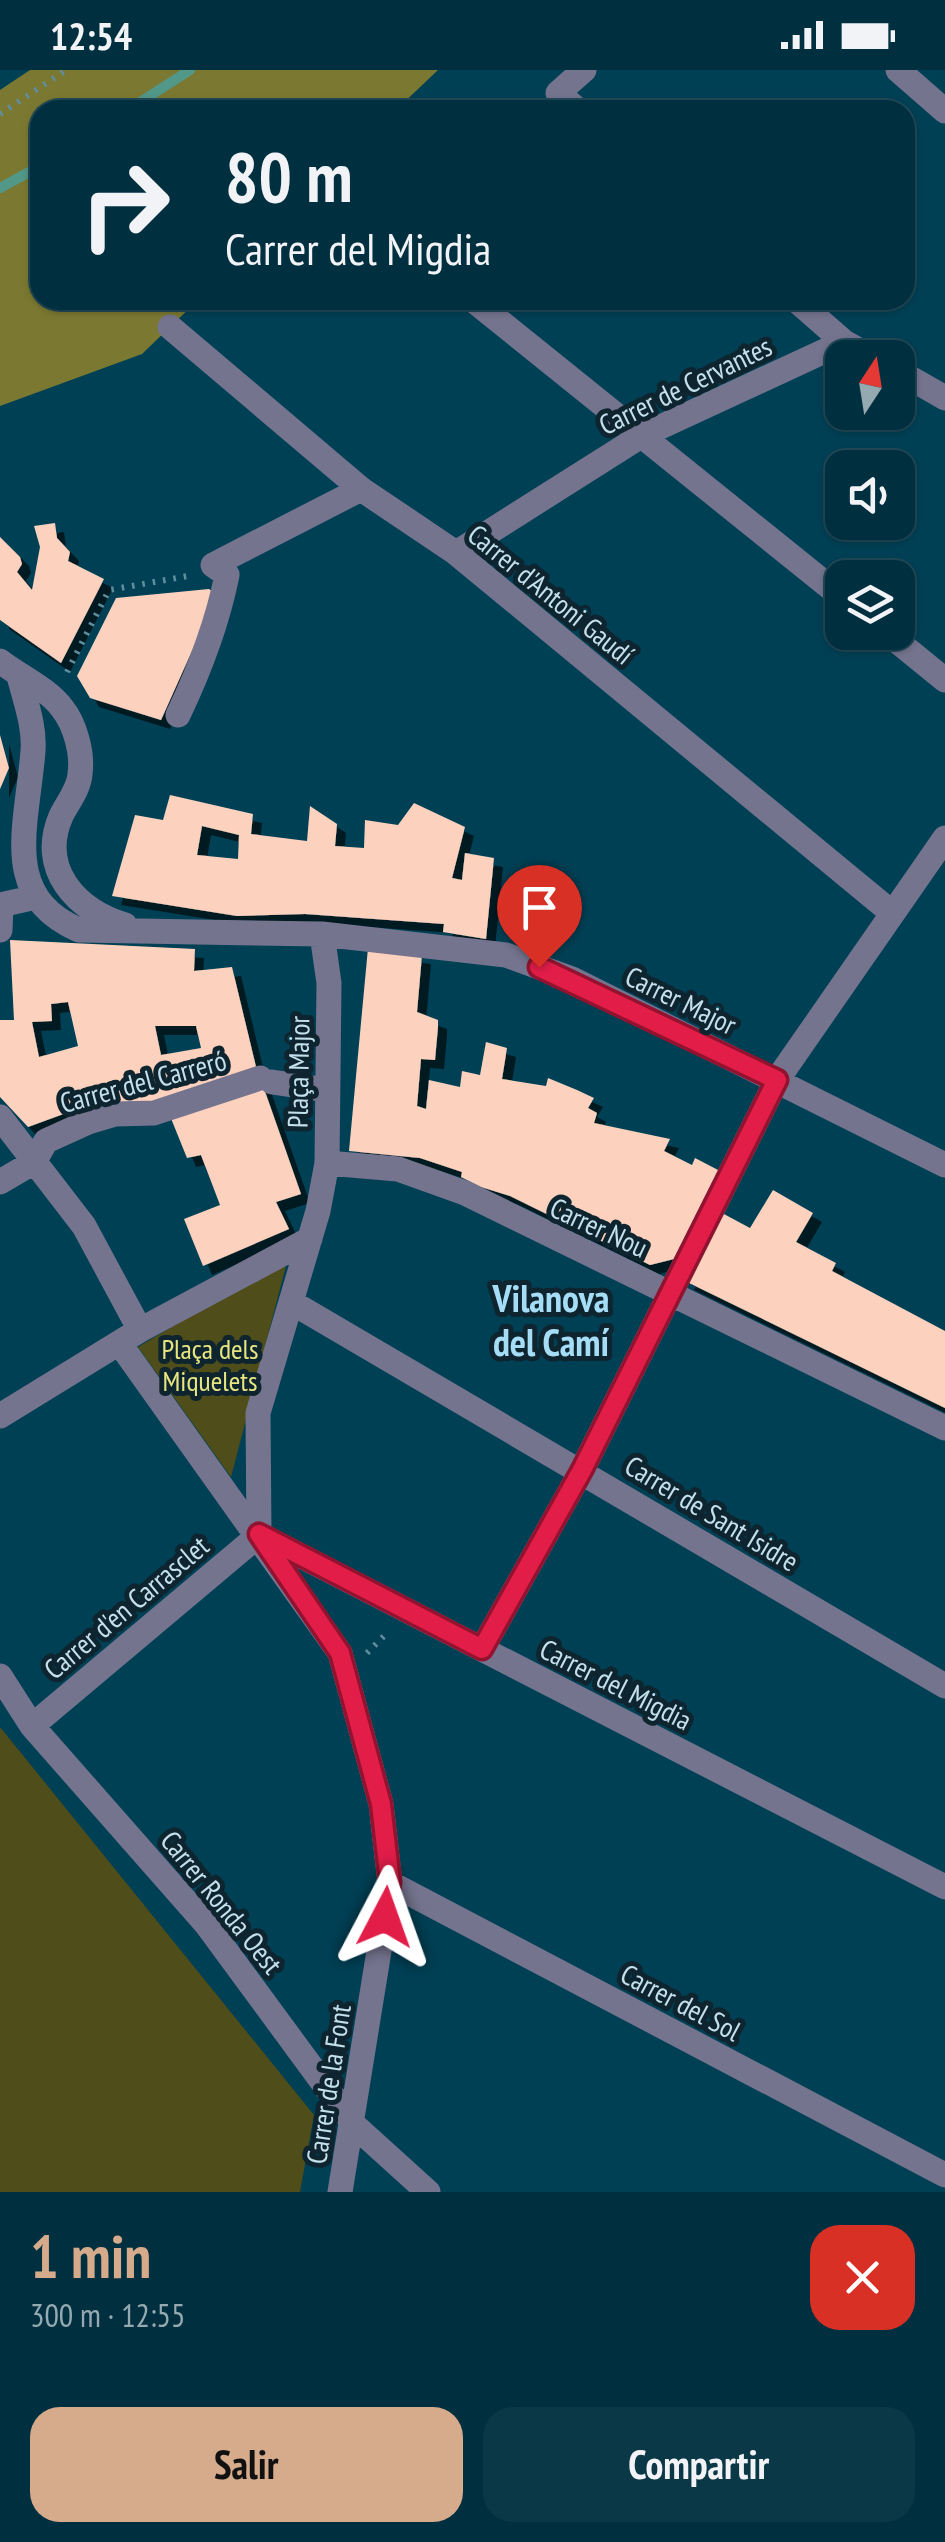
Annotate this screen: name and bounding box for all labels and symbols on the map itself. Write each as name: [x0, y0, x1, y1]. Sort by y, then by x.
street label: Carrer de Cervantes: [592, 327, 778, 443]
north arrow: [825, 340, 915, 430]
street label: Carrer d'Antoni Gaudí: [460, 516, 642, 672]
pin: [497, 865, 582, 968]
street label: Carrer Major: [619, 957, 743, 1043]
street label: Plaça Major: [279, 1015, 317, 1128]
street label: Carrer del Carreró: [56, 1041, 230, 1121]
street label: Carrer Nou: [544, 1188, 654, 1266]
district label: Vilanova del Camí: [491, 1273, 610, 1366]
park label: Plaça dels Miquelets: [161, 1330, 259, 1399]
street label: Carrer de Sant Isidre: [618, 1447, 806, 1579]
street label: Carrer d'en Carrasclet: [36, 1527, 216, 1687]
street label: Carrer del Migdia: [534, 1630, 698, 1738]
street label: Carrer Ronda Oest: [153, 1823, 291, 1982]
position arrow: [333, 1865, 437, 1969]
street label: Carrer del Sol: [615, 1955, 748, 2049]
street label: Carrer de la Font: [297, 2001, 359, 2166]

